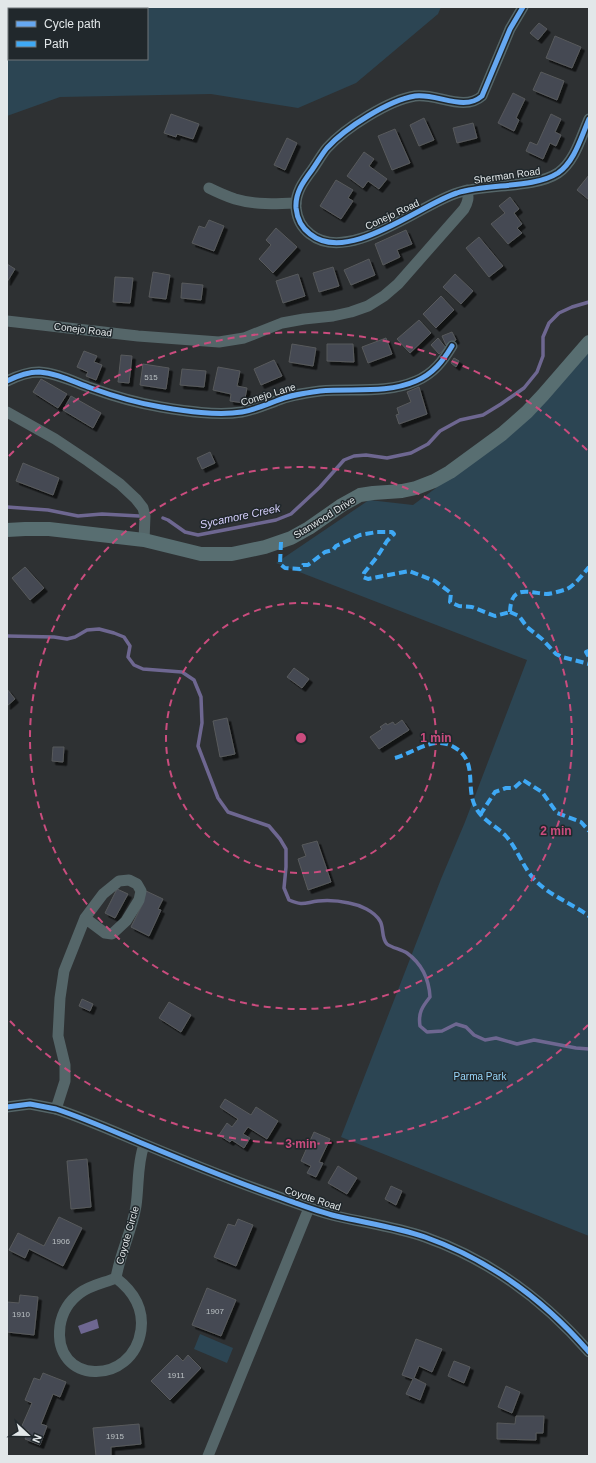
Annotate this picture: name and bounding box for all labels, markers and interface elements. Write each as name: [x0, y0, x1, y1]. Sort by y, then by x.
legend: [8, 8, 148, 60]
text: Cycle path: [44, 17, 101, 31]
text: Path: [44, 37, 69, 51]
street label: Sherman Road: [473, 165, 541, 186]
street label: Conejo Road: [363, 197, 421, 232]
street label: Conejo Road: [53, 320, 113, 339]
house number: 515: [144, 373, 158, 382]
street label: Conejo Lane: [239, 381, 297, 408]
street label: Stanwood Drive: [291, 494, 357, 541]
water label: Sycamore Creek: [199, 502, 282, 530]
centre of rings: [294, 731, 308, 745]
text: 1 min: [420, 731, 452, 745]
text: 2 min: [540, 824, 572, 838]
park label: Parma Park: [454, 1071, 507, 1082]
text: 3 min: [285, 1137, 317, 1151]
street label: Coyote Road: [283, 1184, 342, 1213]
street label: Coyote Circle: [114, 1204, 141, 1266]
house number: 1906: [52, 1237, 70, 1246]
house number: 1907: [206, 1307, 224, 1316]
house number: 1910: [12, 1310, 30, 1319]
house number: 1911: [167, 1371, 185, 1380]
north arrow: [8, 1415, 48, 1455]
house number: 1915: [106, 1432, 124, 1441]
text: N: [30, 1433, 44, 1445]

